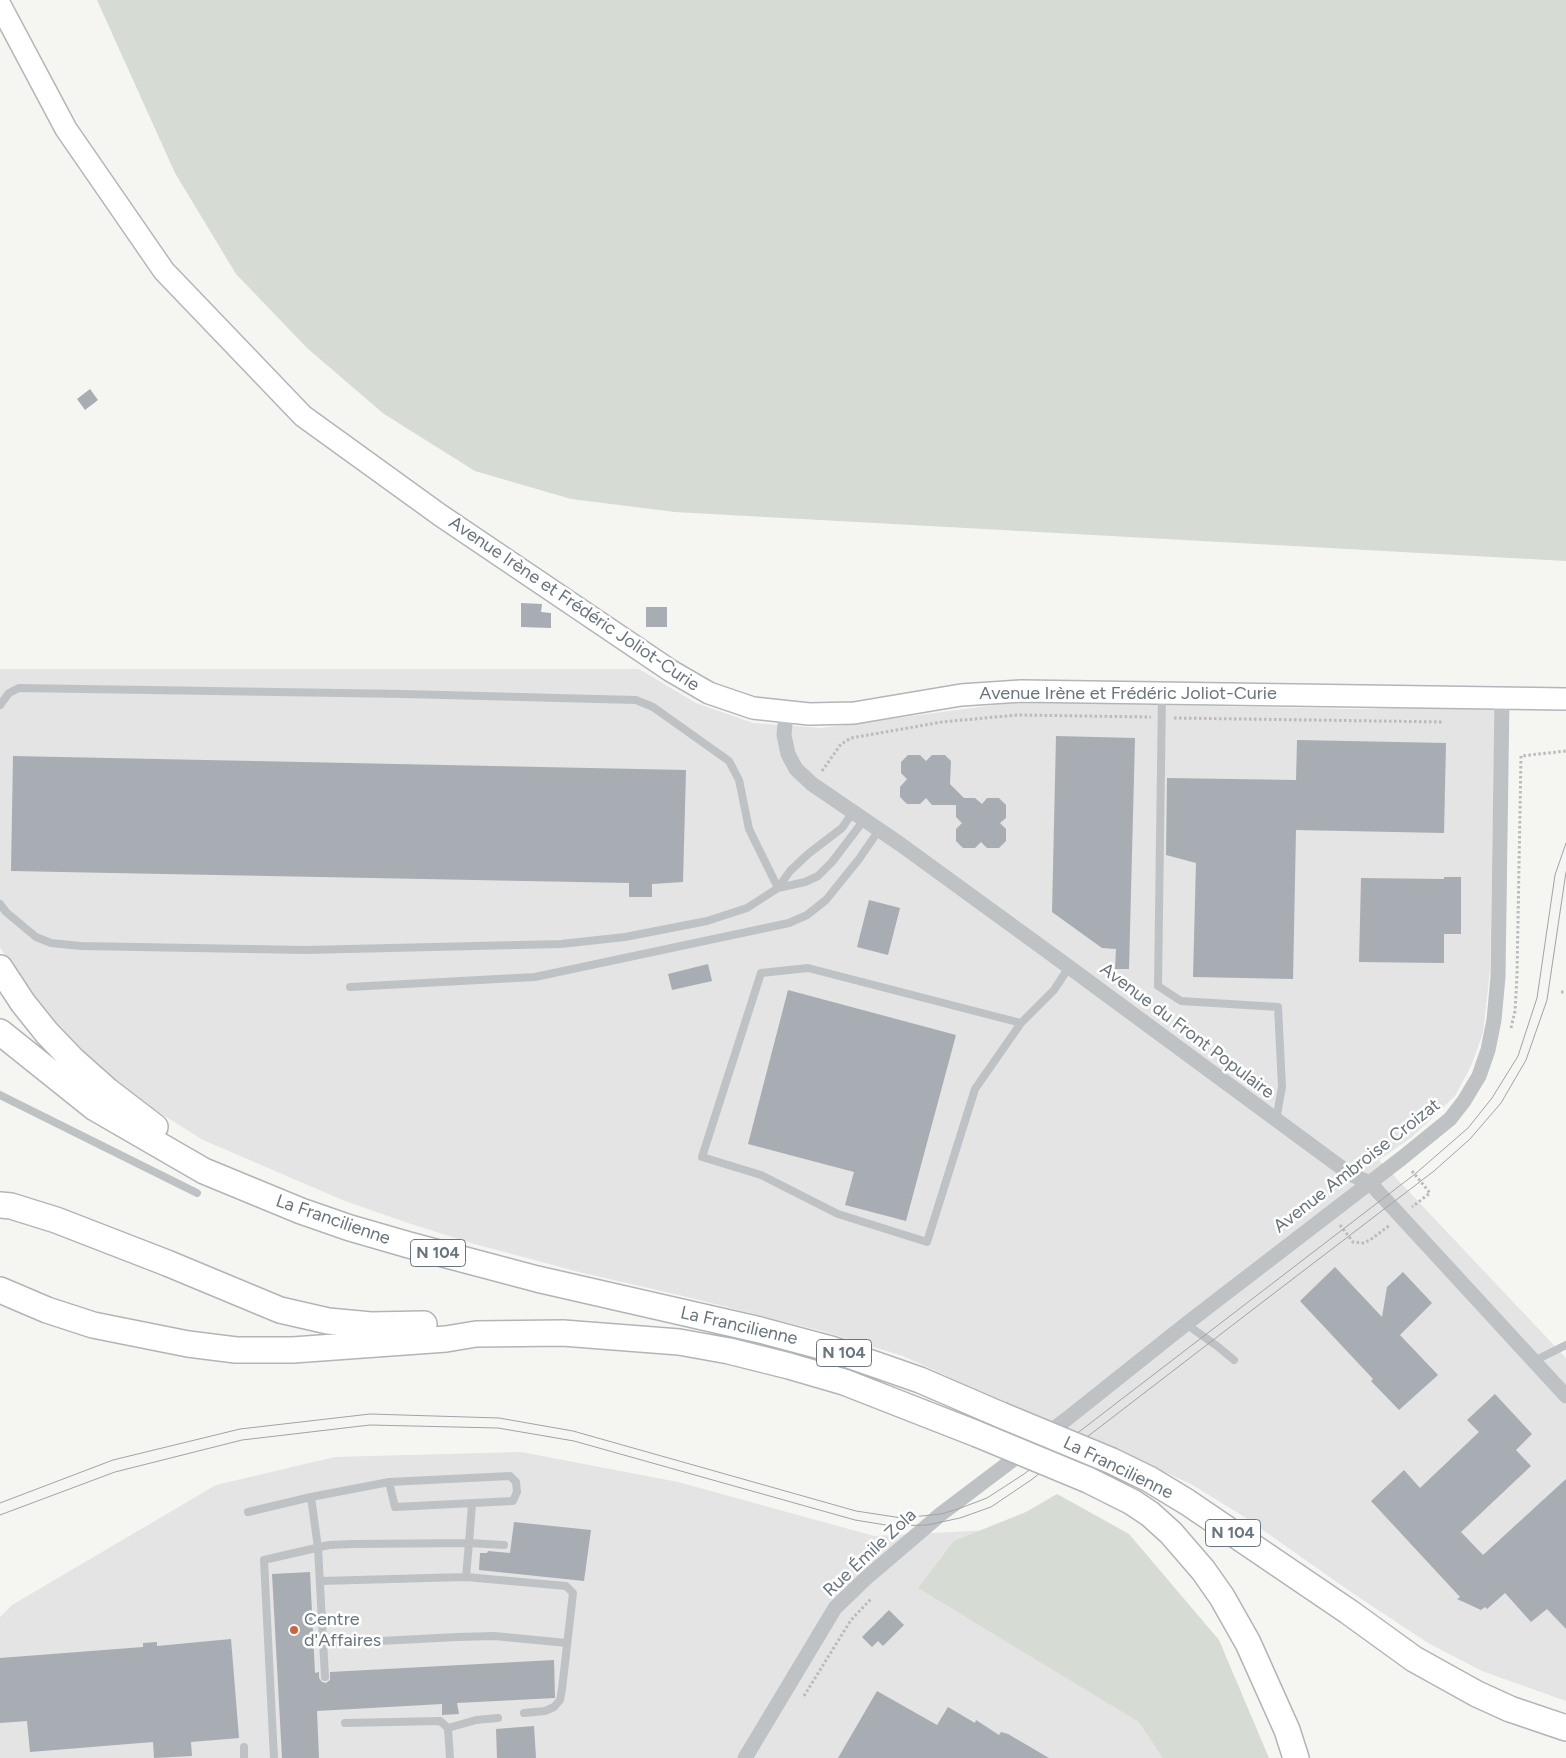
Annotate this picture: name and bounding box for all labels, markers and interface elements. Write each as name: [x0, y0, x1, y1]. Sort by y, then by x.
street label: Avenue Irène et Frédéric Joliot-Curie: [445, 512, 703, 696]
street label: Avenue Irène et Frédéric Joliot-Curie: [979, 683, 1277, 705]
street label: Avenue du Front Populaire: [1096, 958, 1278, 1104]
street label: Avenue Ambroise Croizat: [1269, 1094, 1445, 1238]
street label: La Francilienne: [273, 1190, 393, 1250]
road number: N 104: [410, 1240, 466, 1266]
street label: La Francilienne: [678, 1302, 800, 1350]
road number: N 104: [816, 1340, 872, 1366]
street label: La Francilienne: [1059, 1432, 1177, 1504]
street label: Rue Émile Zola: [819, 1504, 921, 1602]
road number: N 104: [1206, 1520, 1260, 1546]
place label: Centre d'Affaires: [304, 1609, 381, 1652]
marker: Centre d'Affaires: [288, 1624, 300, 1636]

